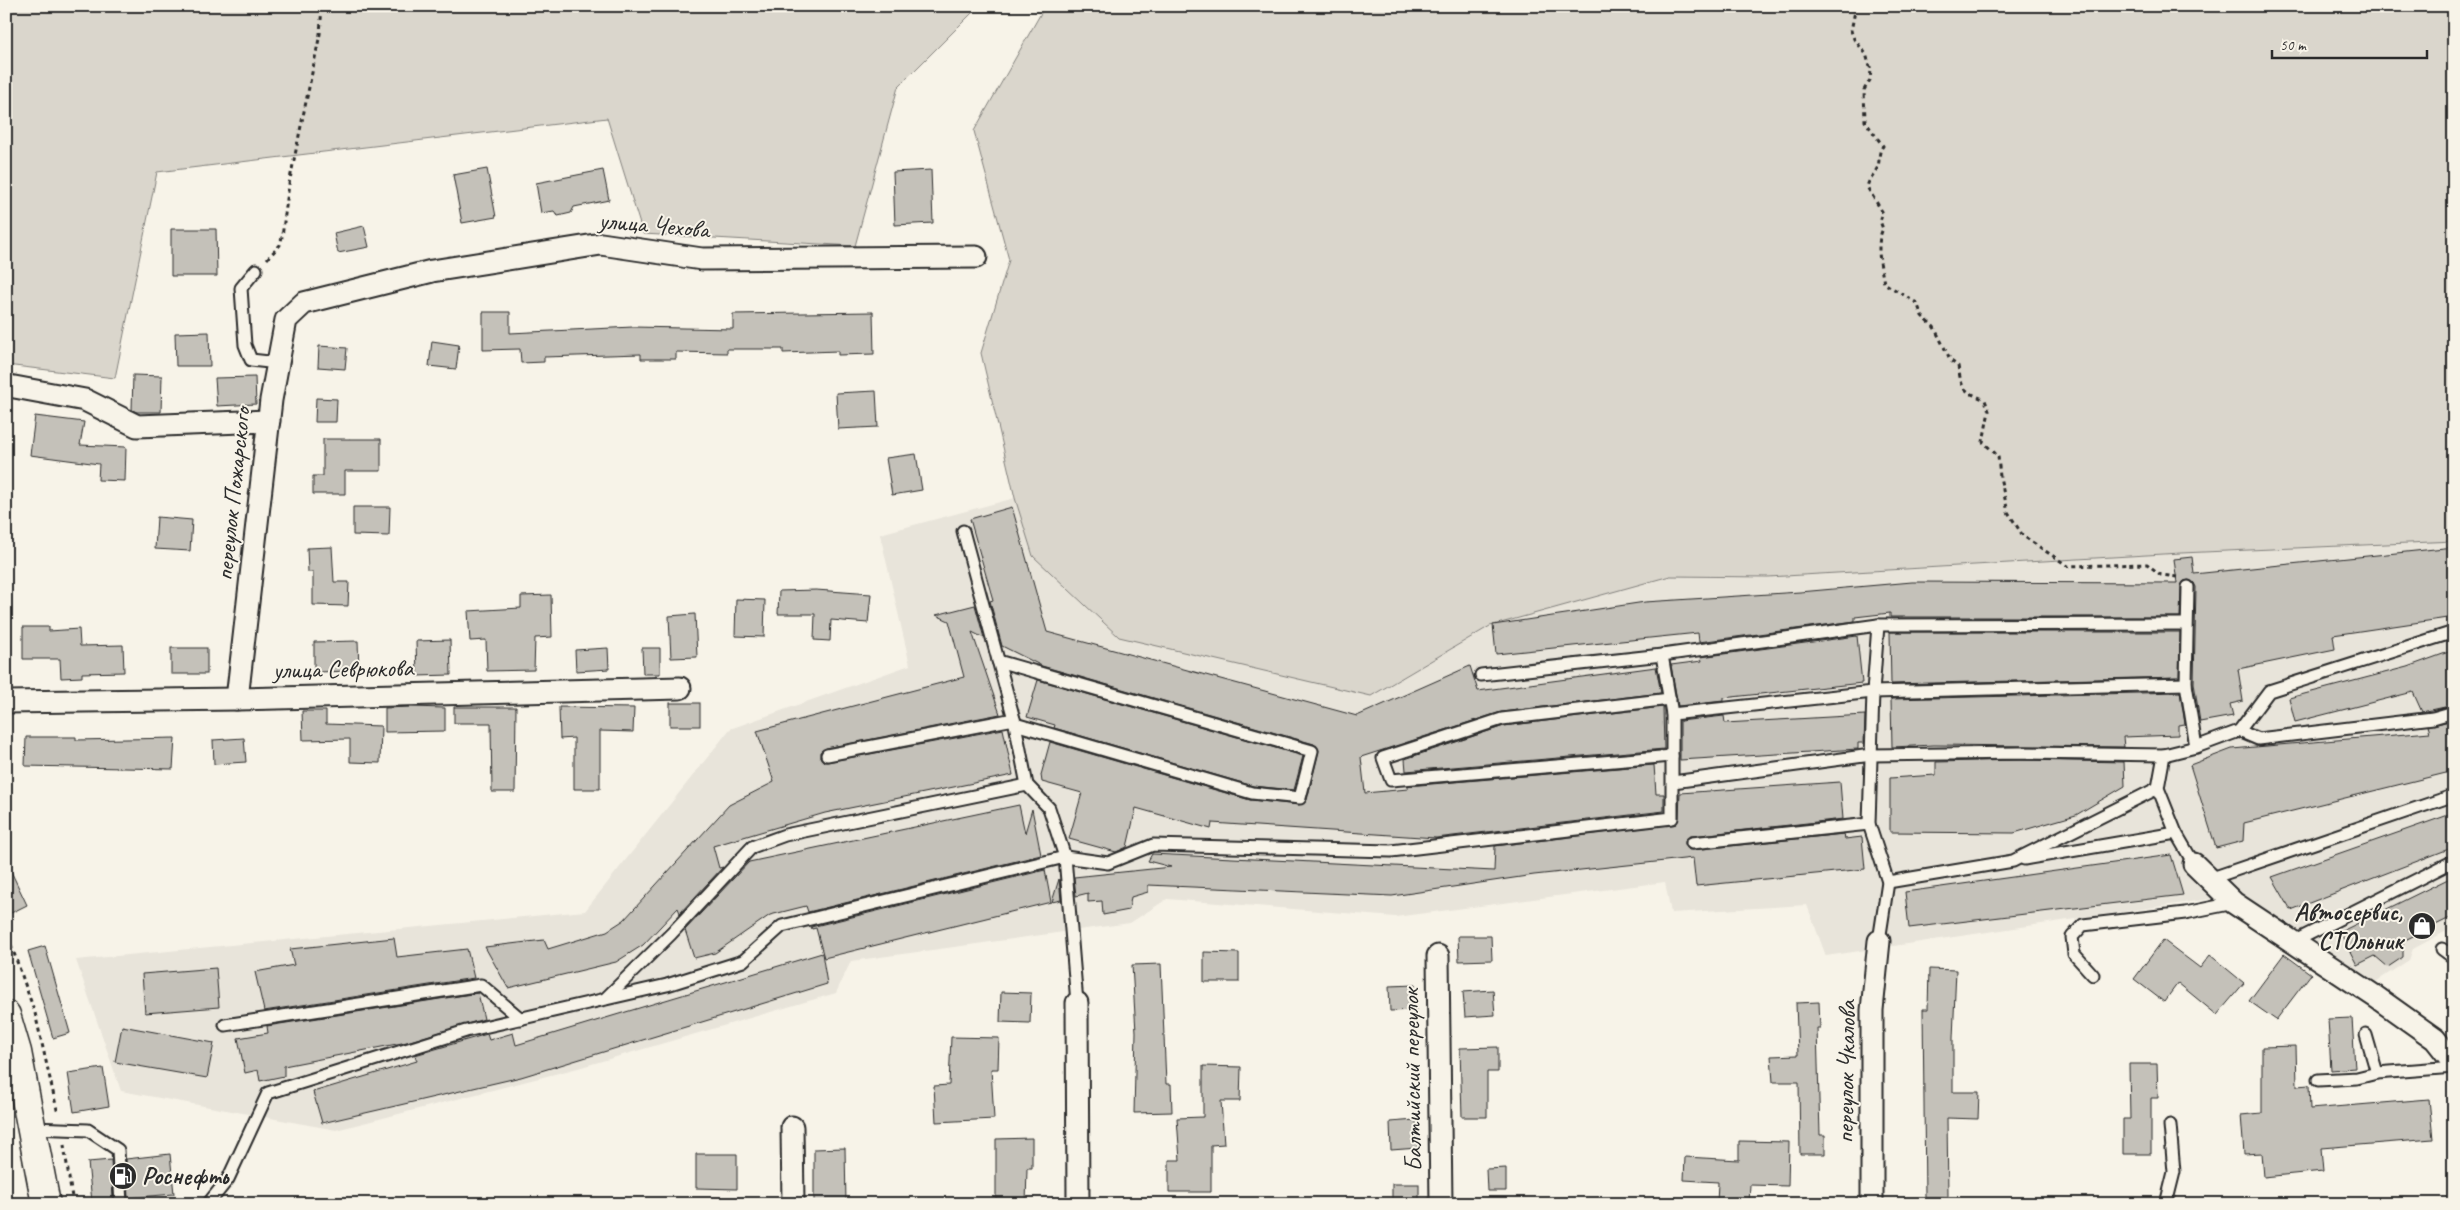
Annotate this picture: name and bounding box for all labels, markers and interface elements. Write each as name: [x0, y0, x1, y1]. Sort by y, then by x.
scale bar: [2272, 28, 2428, 60]
text: 50 m: [2280, 36, 2307, 55]
street label: улица Чехова: [596, 204, 713, 246]
street label: переулок Пожарского: [208, 403, 258, 582]
street label: улица Севрюкова: [271, 652, 416, 686]
place label: Автосервис, СТОльник: [2294, 896, 2406, 957]
shop icon: Автосервис, СТОльник: [2407, 911, 2437, 941]
street label: Балтийский переулок: [1394, 985, 1430, 1172]
street label: переулок Чкалова: [1829, 998, 1863, 1144]
place label: Роснефть: [142, 1160, 230, 1192]
fuel station icon: Роснефть: [108, 1161, 138, 1191]

